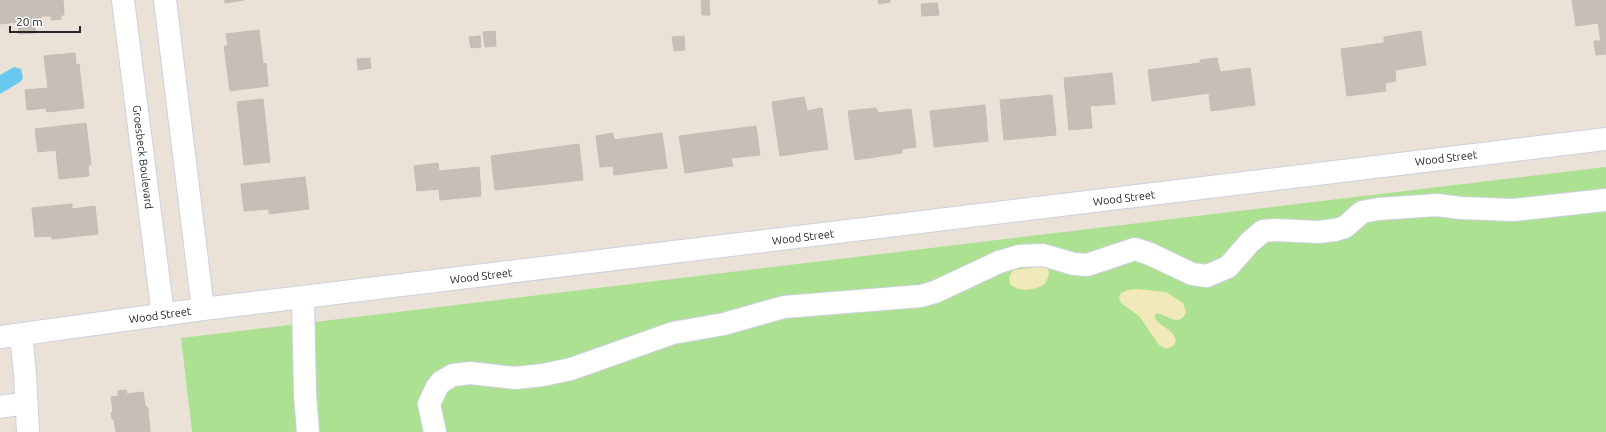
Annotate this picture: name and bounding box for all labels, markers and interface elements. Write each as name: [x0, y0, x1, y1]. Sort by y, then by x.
scale bar: [10, 8, 80, 34]
text: 20 m: [16, 15, 43, 28]
street label: Groesbeck Boulevard: [131, 104, 155, 210]
street label: Wood Street: [1414, 148, 1478, 168]
street label: Wood Street: [1092, 188, 1156, 208]
street label: Wood Street: [771, 227, 835, 247]
street label: Wood Street: [449, 266, 513, 286]
street label: Wood Street: [128, 305, 192, 325]

